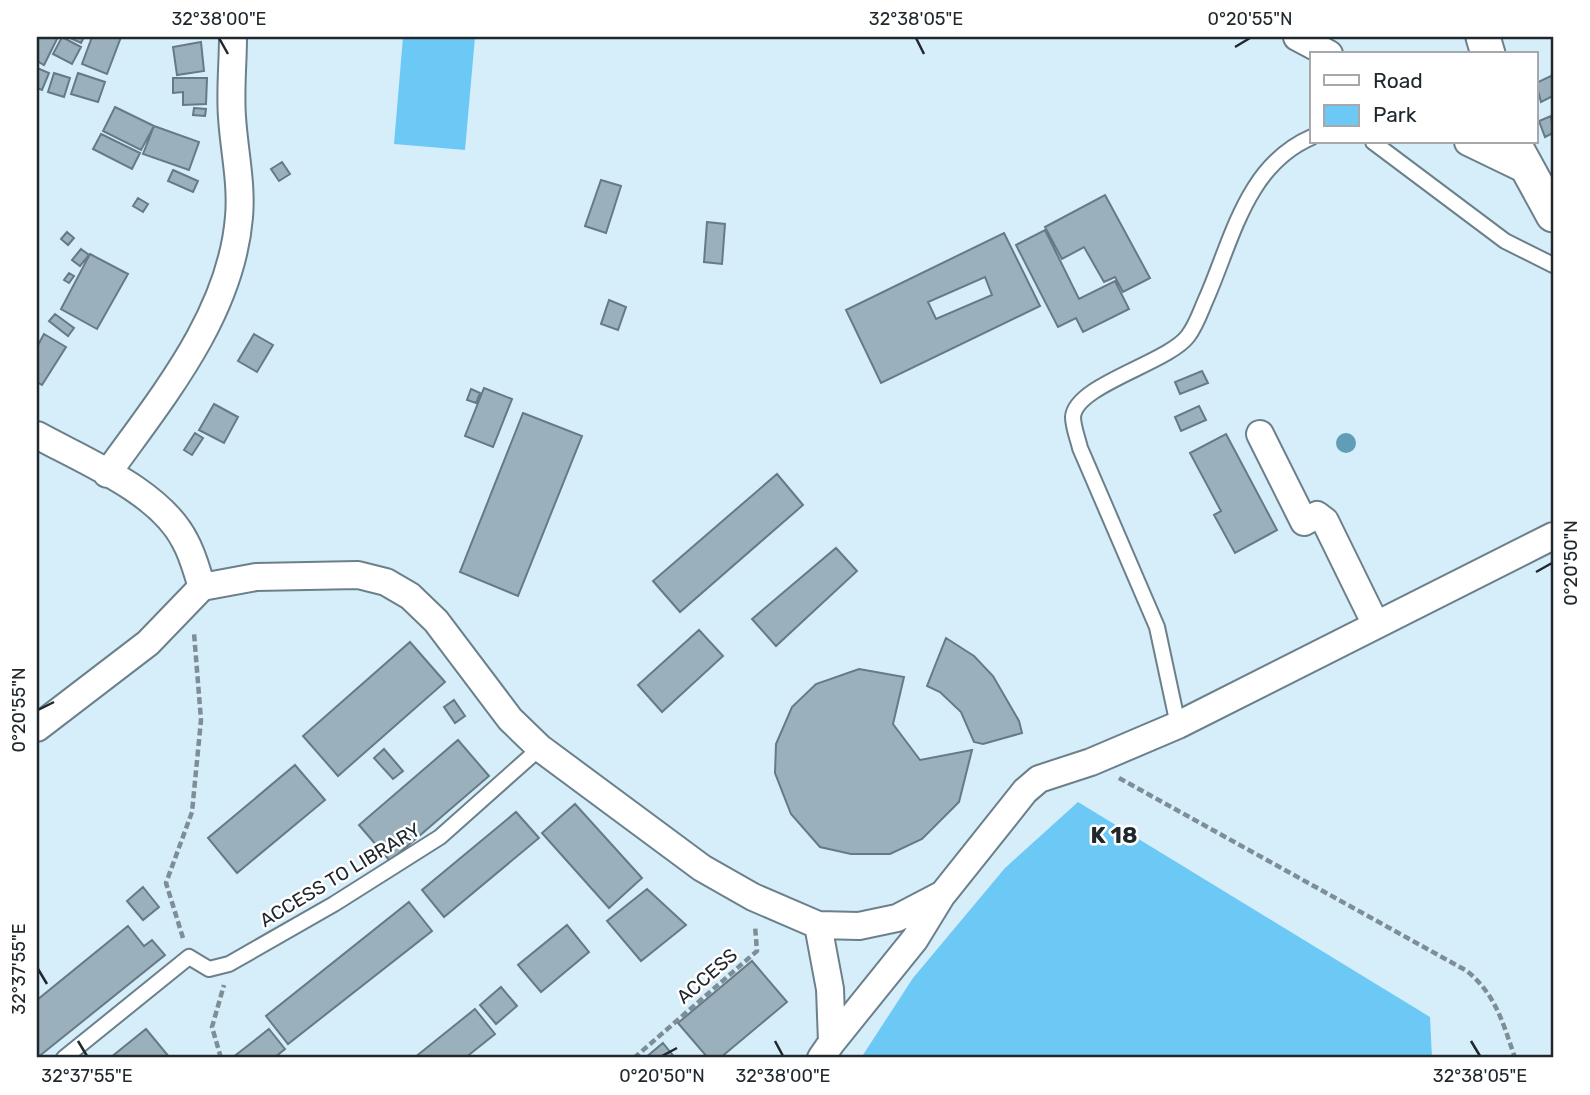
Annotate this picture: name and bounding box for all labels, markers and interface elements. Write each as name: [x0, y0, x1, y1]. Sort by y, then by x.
text: 32°38'00"E: [171, 8, 267, 30]
text: 32°38'05"E: [869, 8, 963, 30]
text: 0°20'55"N: [1208, 8, 1292, 30]
legend: [1310, 52, 1538, 144]
text: Road: [1373, 68, 1423, 93]
text: Park: [1373, 102, 1417, 127]
text: 0°20'50"N: [1560, 520, 1582, 606]
text: 0°20'55"N: [8, 668, 30, 752]
street label: ACCESS TO LIBRARY: [255, 818, 425, 932]
district label: K 18: [1090, 821, 1138, 849]
text: 32°37'55"E: [8, 923, 30, 1015]
street label: ACCESS: [672, 943, 742, 1009]
text: 32°37'55"E: [41, 1065, 133, 1087]
text: 0°20'50"N: [619, 1065, 705, 1087]
text: 32°38'00"E: [735, 1065, 831, 1087]
text: 32°38'05"E: [1433, 1065, 1527, 1087]

